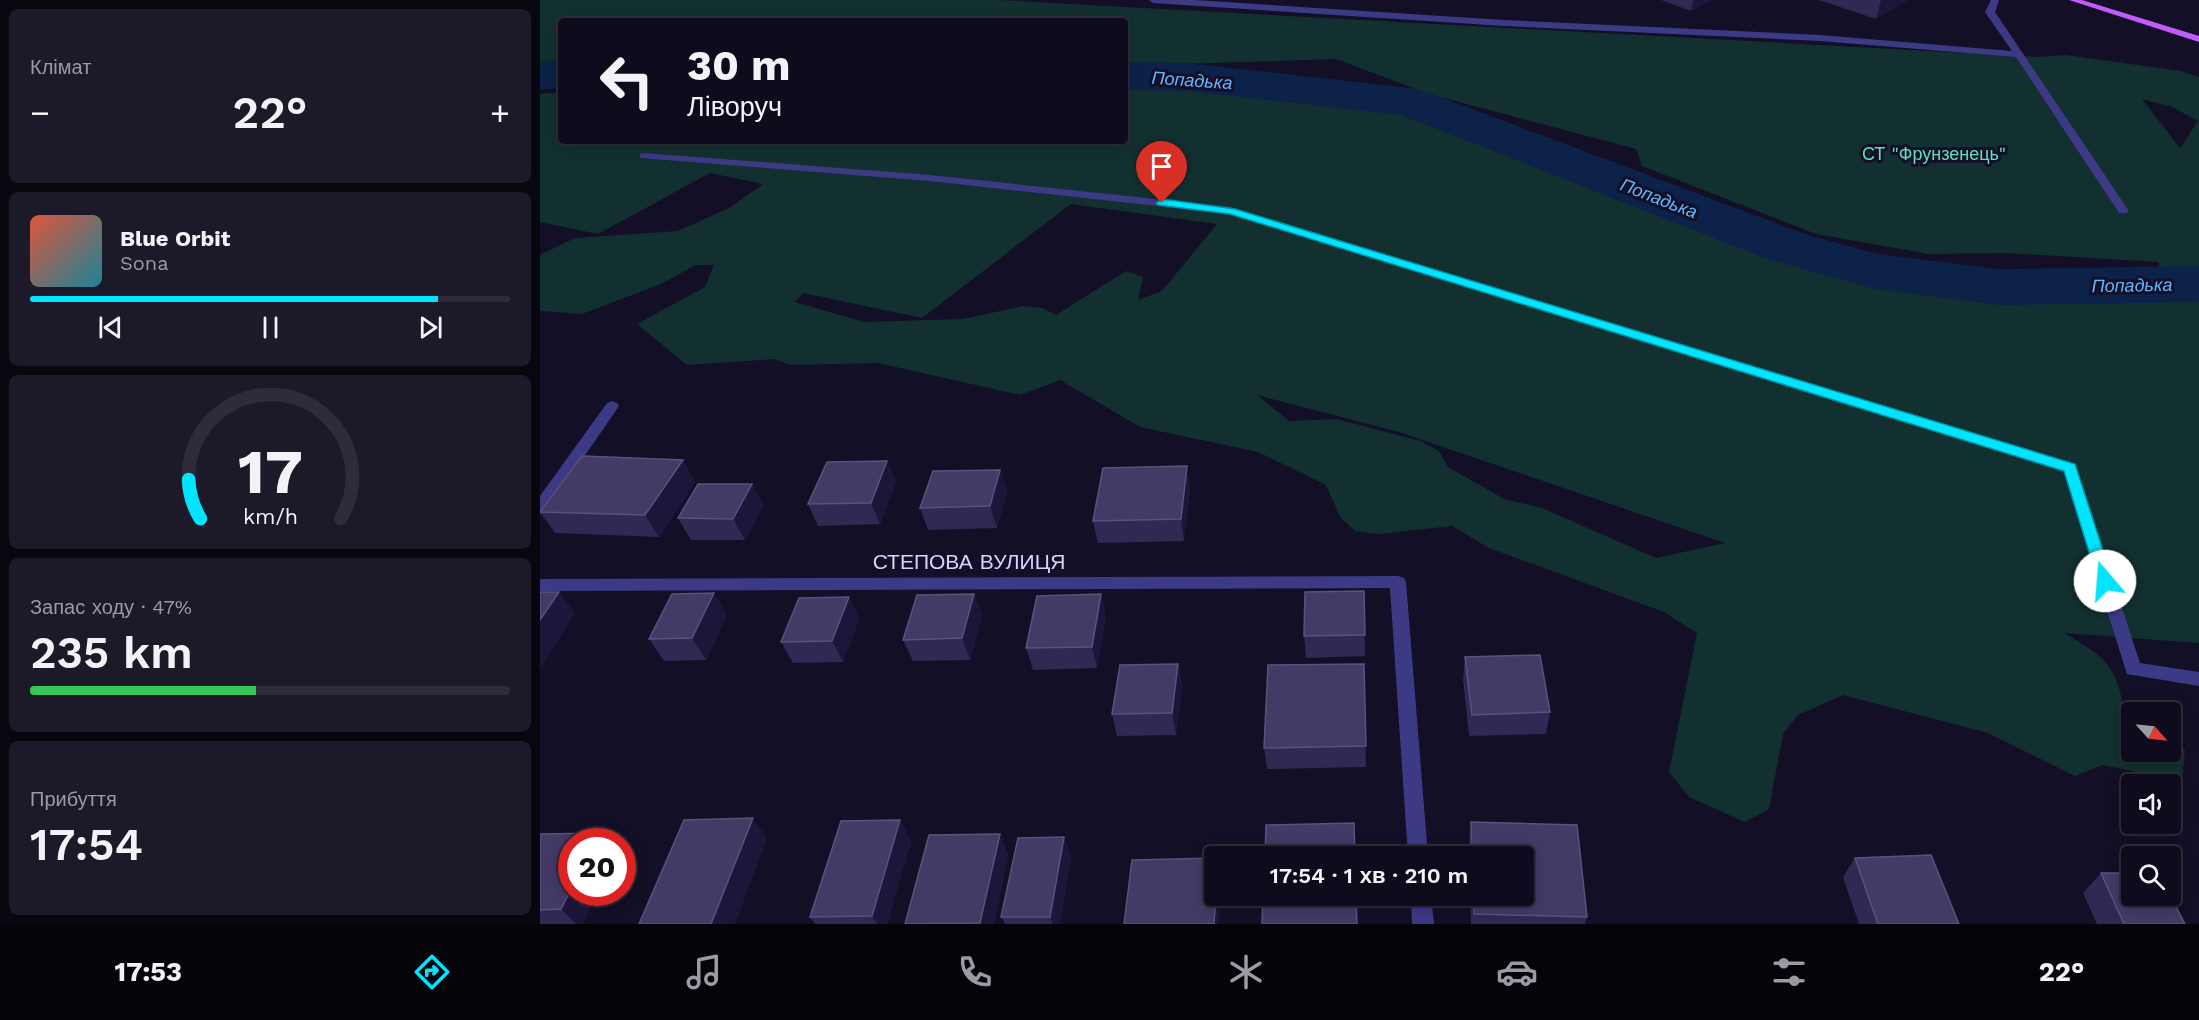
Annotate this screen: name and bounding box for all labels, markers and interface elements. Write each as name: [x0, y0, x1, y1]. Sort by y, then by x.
text: 30 m: [687, 41, 791, 90]
icon: left: [588, 42, 666, 120]
text: Клімат: [30, 55, 91, 79]
water label: Попадька: [1151, 67, 1233, 93]
text: 22°: [233, 86, 307, 139]
text: Ліворуч: [687, 91, 782, 123]
text: −: [30, 93, 50, 132]
text: +: [490, 93, 510, 132]
pin: [1136, 141, 1187, 203]
park label: СТ "Фрунзенець": [1862, 143, 2006, 164]
icon: arrive: [1145, 150, 1178, 183]
water label: Попадька: [1617, 174, 1701, 222]
text: Blue Orbit: [120, 226, 230, 251]
text: Sona: [120, 251, 169, 275]
water label: Попадька: [2091, 274, 2173, 296]
icon: previous: [94, 311, 127, 344]
icon: pause: [254, 311, 287, 344]
icon: next: [414, 311, 447, 344]
text: 17: [238, 435, 302, 508]
text: km/h: [242, 504, 298, 529]
street label: СТЕПОВА ВУЛИЦЯ: [873, 549, 1065, 574]
position arrow: [2073, 549, 2137, 613]
text: Запас ходу · 47%: [30, 595, 192, 619]
text: 235 km: [30, 626, 193, 679]
north arrow: [2121, 702, 2181, 762]
map controls: [2121, 702, 2181, 906]
button: sound: [2121, 774, 2181, 834]
text: Прибуття: [30, 787, 117, 811]
text: 17:54: [30, 818, 143, 871]
speed limit sign: 20: [558, 828, 636, 906]
button: search: [2121, 846, 2181, 906]
text: 17:54 · 1 хв · 210 m: [1270, 863, 1468, 888]
icon: directions: [411, 951, 453, 993]
icon: music: [683, 951, 725, 993]
icon: phone: [954, 951, 996, 993]
icon: climate: [1225, 951, 1267, 993]
icon: car: [1496, 951, 1538, 993]
icon: filters: [1768, 951, 1810, 993]
text: 17:53: [115, 956, 182, 988]
text: 22°: [2039, 956, 2084, 988]

